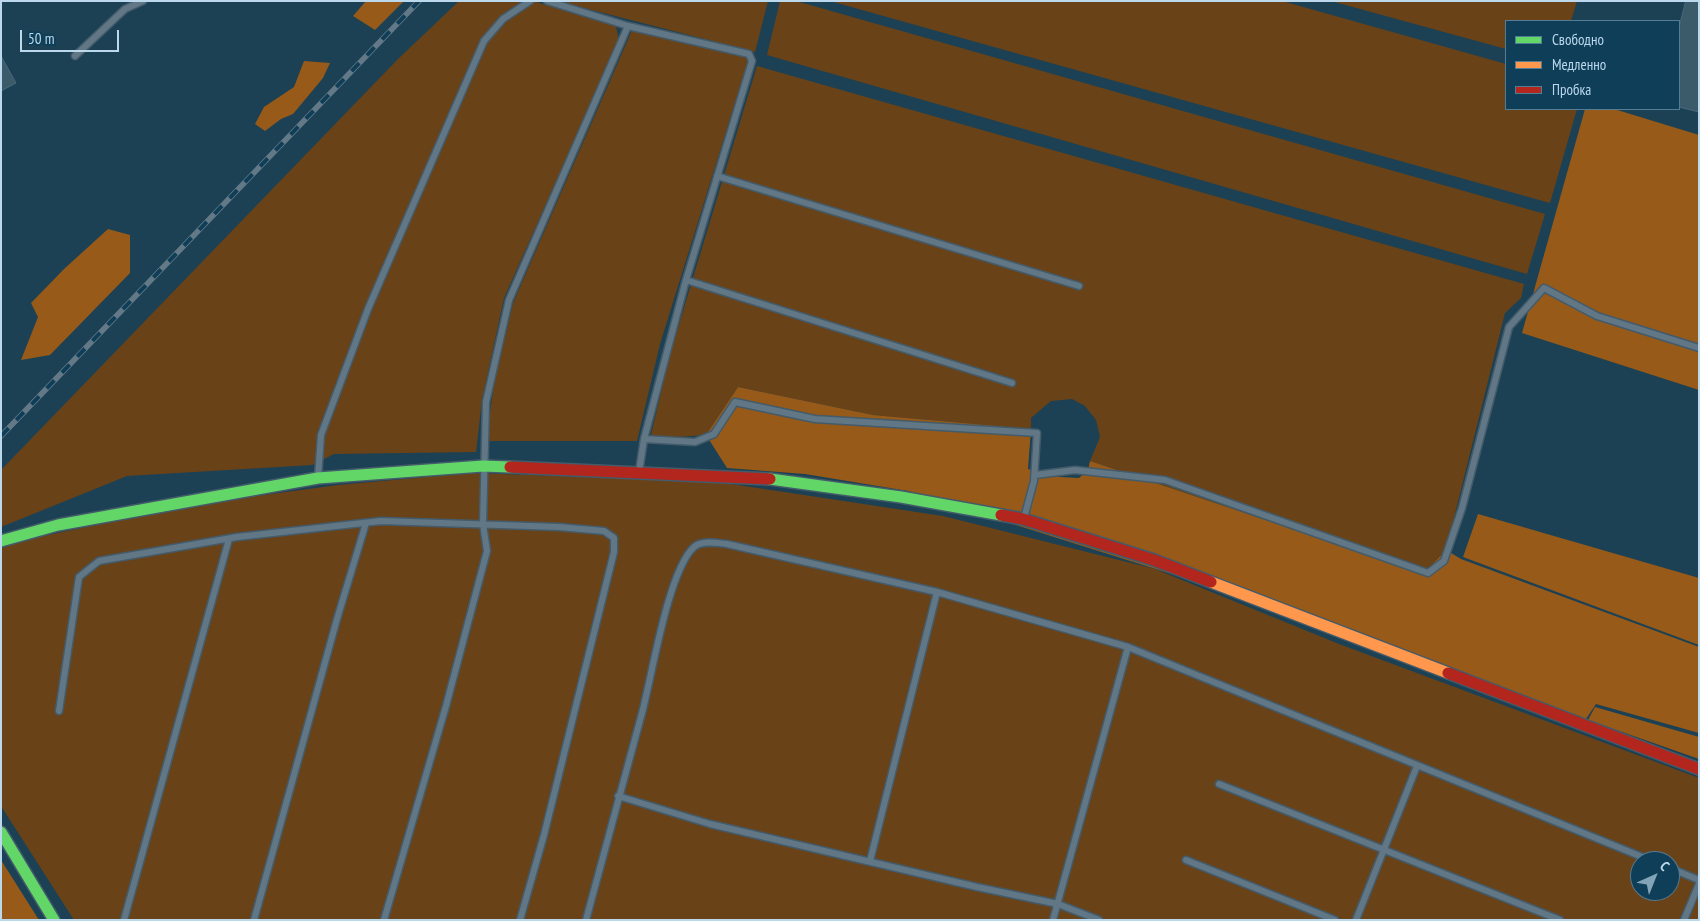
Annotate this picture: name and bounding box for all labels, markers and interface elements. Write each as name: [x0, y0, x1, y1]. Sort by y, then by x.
scale bar: [22, 20, 121, 52]
legend: [1505, 20, 1680, 110]
text: 50 m: [28, 29, 54, 48]
text: Свободно: [1552, 30, 1604, 49]
text: Медленно: [1552, 55, 1606, 74]
text: Пробка: [1552, 80, 1591, 99]
north arrow: [1630, 851, 1680, 901]
text: С: [1656, 857, 1673, 875]

